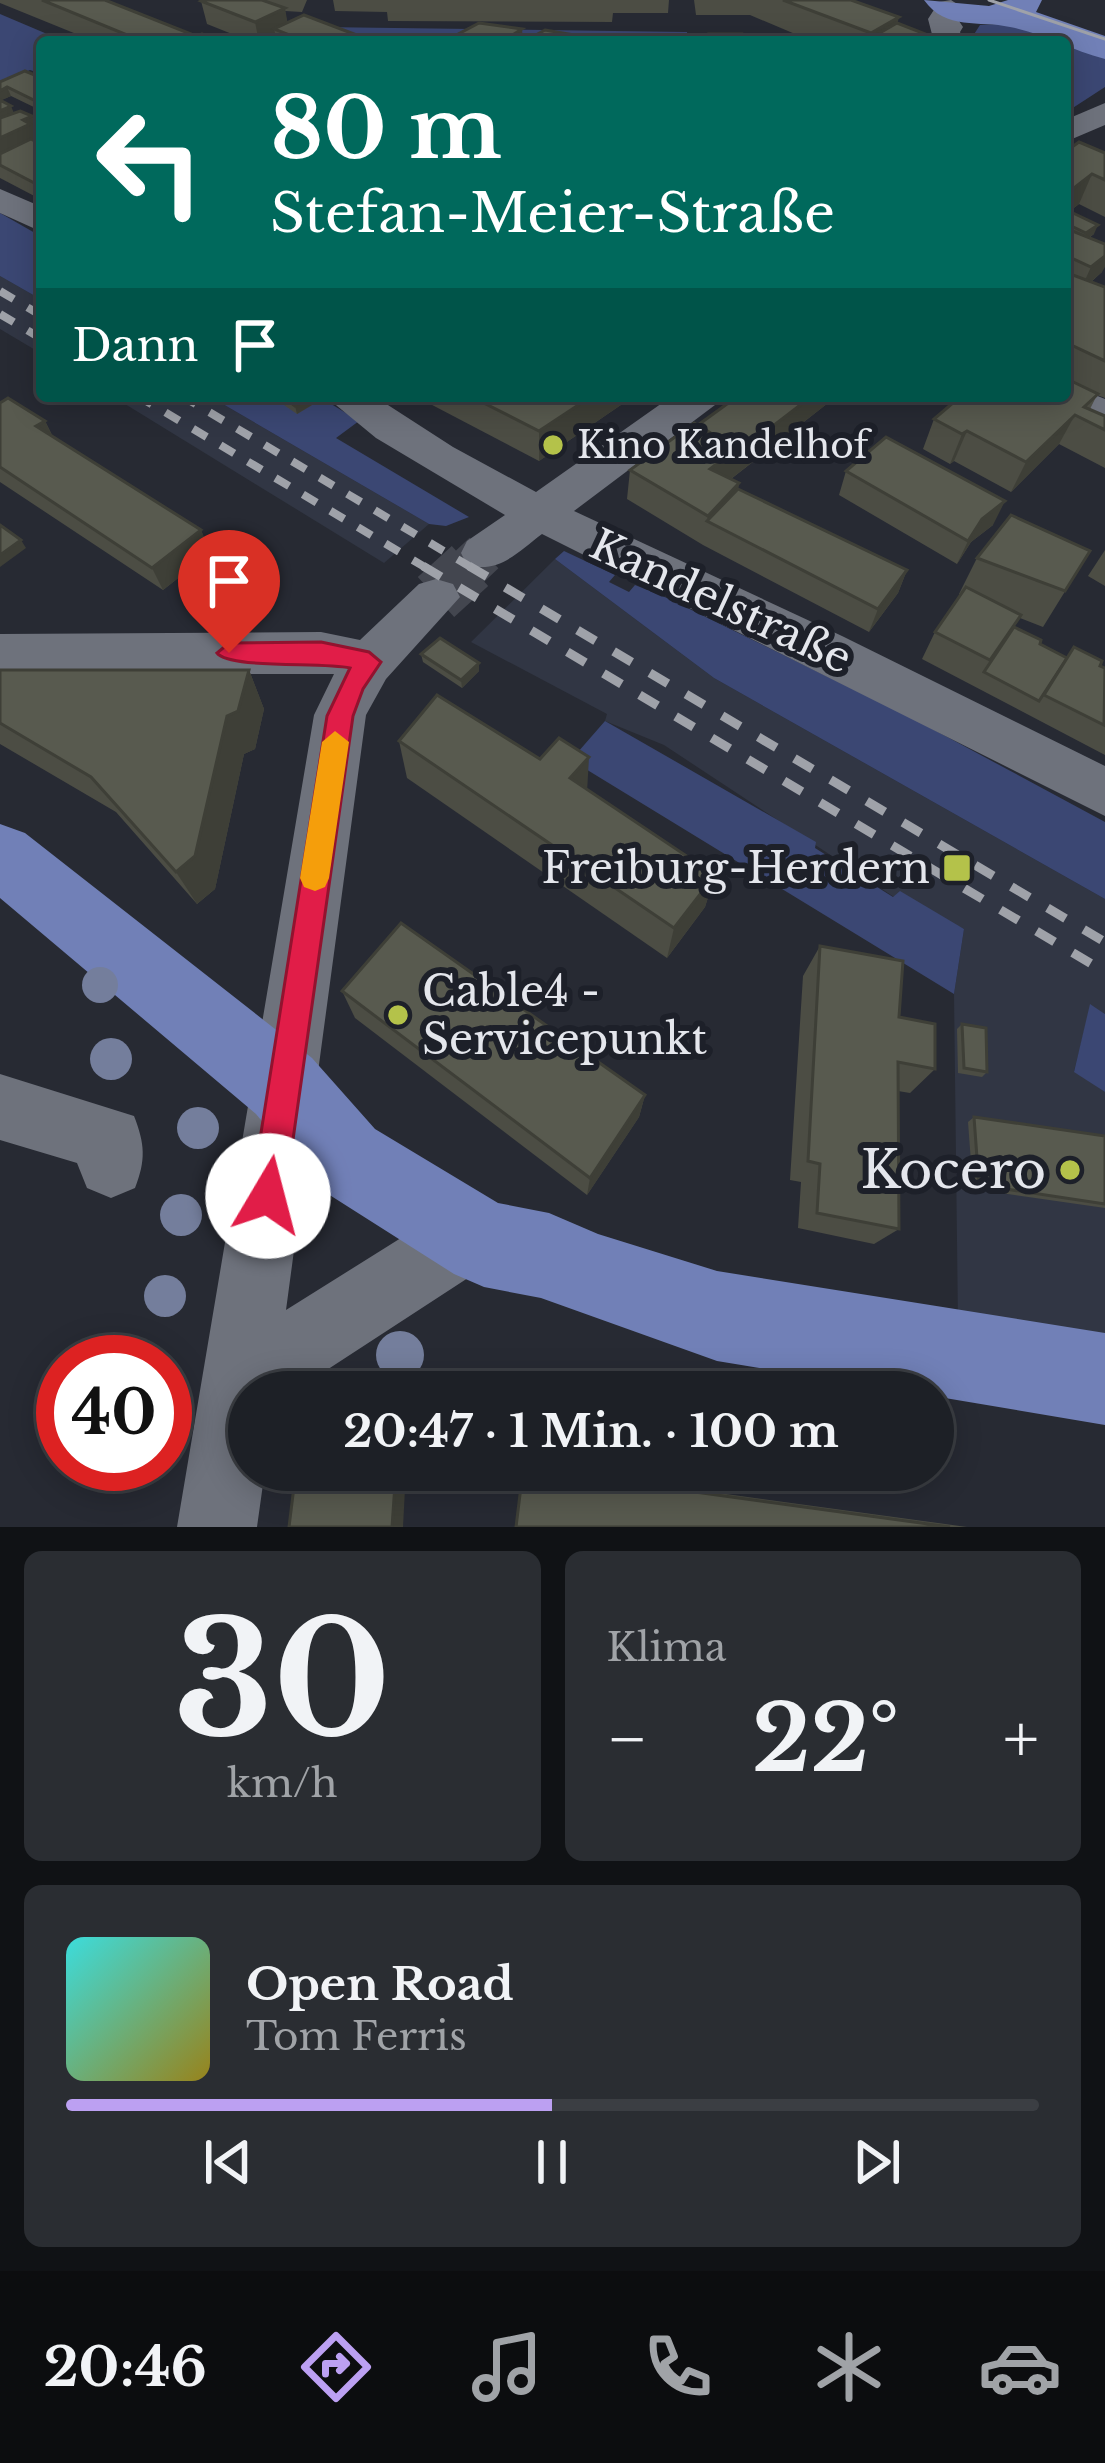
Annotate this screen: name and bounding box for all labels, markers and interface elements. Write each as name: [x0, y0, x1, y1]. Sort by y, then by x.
text: 80 m: [270, 77, 502, 181]
icon: left: [72, 84, 228, 240]
text: Stefan-Meier-Straße: [270, 180, 835, 247]
icon: arrive: [222, 312, 288, 378]
text: Dann: [72, 317, 198, 373]
place label: Kino Kandelhof: [577, 423, 873, 468]
marker: Kino Kandelhof: [540, 432, 566, 458]
street label: Kandelstraße: [582, 518, 860, 684]
pin: [178, 530, 280, 653]
icon: arrive: [196, 548, 262, 614]
place label: Freiburg-Herdern: [542, 842, 930, 894]
marker: Freiburg-Herdern: [941, 852, 973, 884]
place label: Cable4 - Servicepunkt: [422, 965, 707, 1065]
marker: Cable4 - Servicepunkt: [385, 1002, 411, 1028]
position arrow: [205, 1133, 331, 1259]
place label: Kocero: [861, 1139, 1046, 1202]
marker: Kocero: [1057, 1157, 1083, 1183]
speed limit sign: 40: [36, 1335, 192, 1491]
text: 20:47 · 1 Min. · 100 m: [343, 1403, 839, 1459]
text: 30: [174, 1584, 391, 1777]
text: Klima: [607, 1623, 726, 1672]
text: 22°: [752, 1684, 899, 1795]
text: −: [607, 1698, 648, 1780]
text: +: [1003, 1698, 1039, 1780]
text: km/h: [227, 1759, 338, 1808]
text: Open Road: [246, 1956, 514, 2012]
text: Tom Ferris: [246, 2012, 467, 2061]
icon: previous: [195, 2129, 261, 2195]
icon: pause: [519, 2129, 585, 2195]
icon: next: [844, 2129, 910, 2195]
icon: directions: [294, 2325, 378, 2409]
icon: music: [465, 2325, 549, 2409]
icon: phone: [636, 2325, 720, 2409]
icon: climate: [807, 2325, 891, 2409]
icon: car: [978, 2325, 1062, 2409]
text: 20:46: [43, 2334, 207, 2401]

